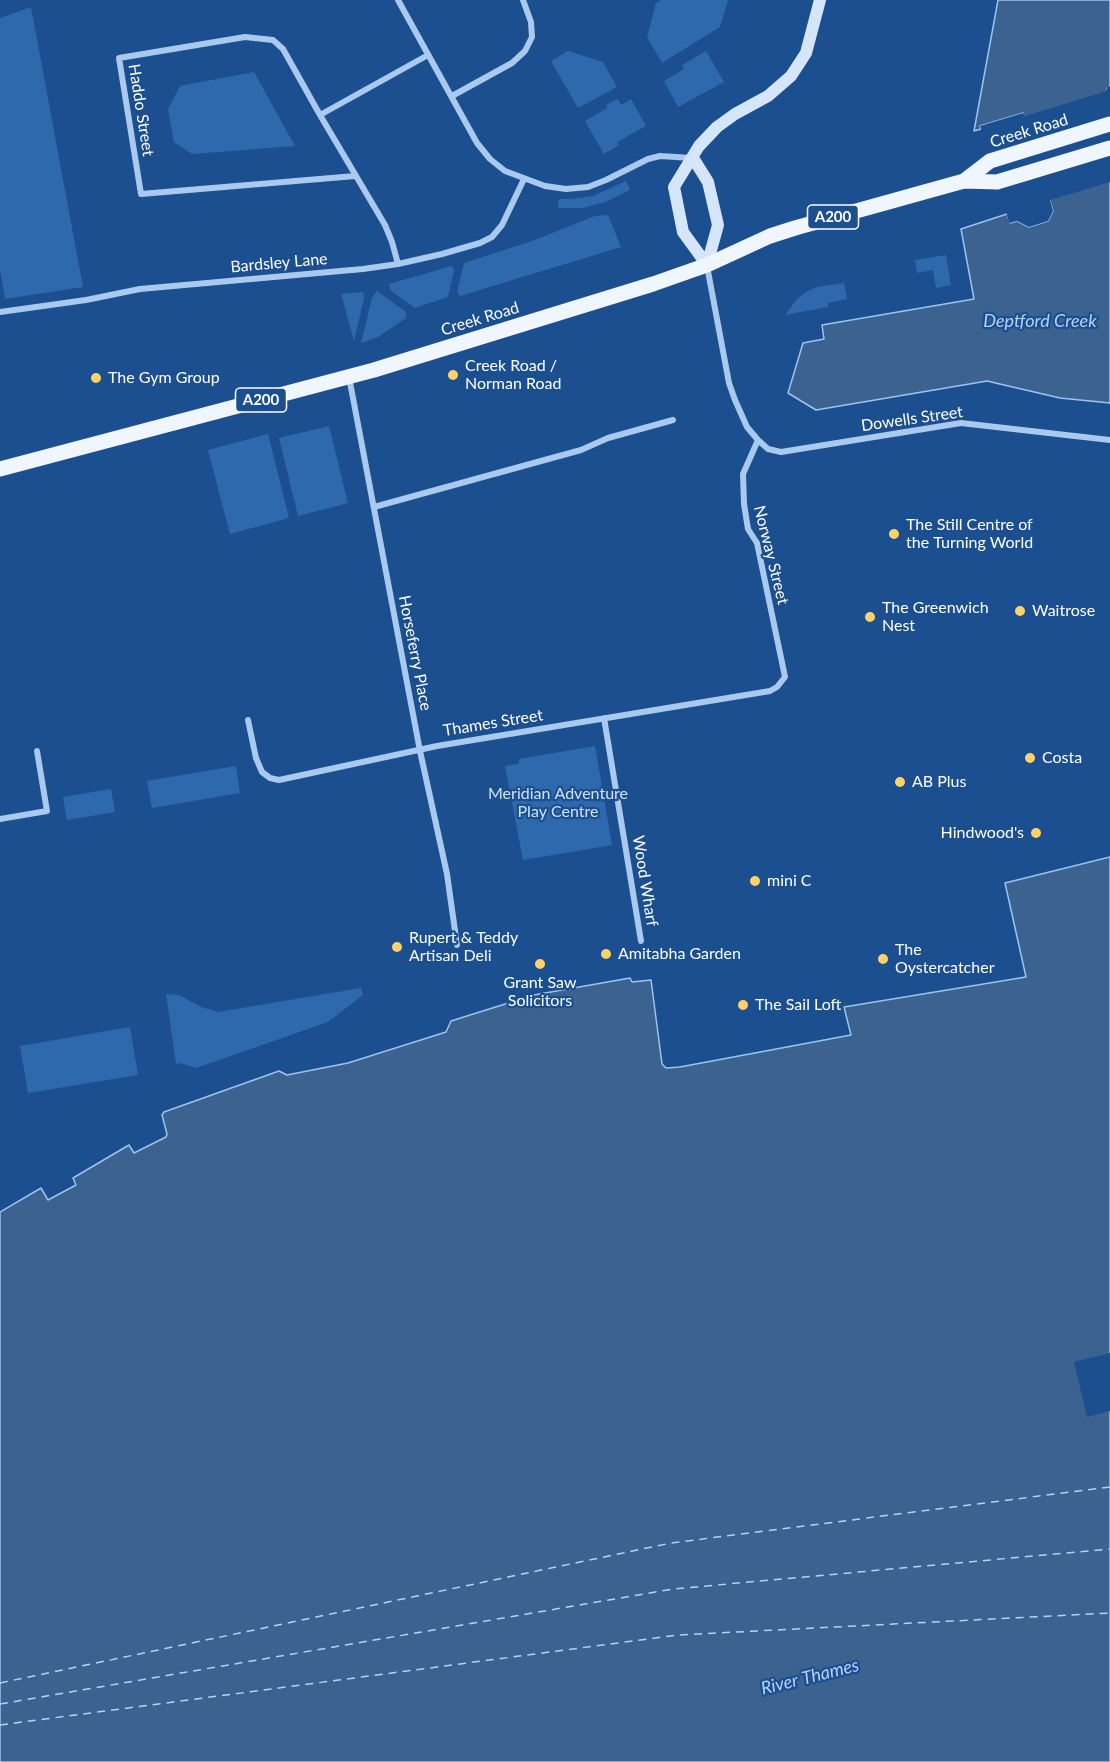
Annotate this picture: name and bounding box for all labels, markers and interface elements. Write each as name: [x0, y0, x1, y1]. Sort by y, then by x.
street label: Haddo Street: [124, 62, 158, 158]
street label: Creek Road: [988, 110, 1070, 152]
road number: A200: [808, 205, 858, 229]
street label: Bardsley Lane: [230, 249, 328, 277]
street label: Creek Road: [439, 298, 521, 340]
water label: Deptford Creek: [983, 310, 1097, 332]
place label: Creek Road / Norman Road: [465, 356, 561, 394]
place label: The Gym Group: [108, 368, 220, 388]
marker: Creek Road / Norman Road: [446, 368, 460, 382]
marker: The Gym Group: [89, 371, 103, 385]
road number: A200: [236, 388, 286, 412]
street label: Dowells Street: [860, 402, 964, 436]
street label: Norway Street: [749, 503, 793, 607]
place label: The Still Centre of the Turning World: [906, 515, 1033, 553]
marker: The Still Centre of the Turning World: [887, 527, 901, 541]
street label: Horseferry Place: [394, 594, 436, 712]
place label: The Greenwich Nest: [882, 598, 989, 636]
place label: Waitrose: [1032, 601, 1095, 621]
marker: Waitrose: [1013, 604, 1027, 618]
marker: The Greenwich Nest: [863, 610, 877, 624]
street label: Thames Street: [442, 706, 544, 740]
place label: Costa: [1042, 748, 1082, 768]
marker: Costa: [1023, 751, 1037, 765]
place label: AB Plus: [912, 772, 966, 792]
marker: AB Plus: [893, 775, 907, 789]
park label: Meridian Adventure Play Centre: [488, 784, 628, 822]
place label: Hindwood's: [941, 823, 1024, 843]
marker: Hindwood's: [1029, 826, 1043, 840]
street label: Wood Wharf: [628, 834, 662, 928]
place label: mini C: [767, 871, 812, 891]
marker: mini C: [748, 874, 762, 888]
place label: Rupert & Teddy Artisan Deli: [409, 928, 518, 966]
marker: Rupert & Teddy Artisan Deli: [390, 940, 404, 954]
place label: The Oystercatcher: [895, 940, 994, 978]
place label: Amitabha Garden: [618, 944, 741, 964]
marker: Amitabha Garden: [599, 947, 613, 961]
marker: The Oystercatcher: [876, 952, 890, 966]
marker: Grant Saw Solicitors: [533, 957, 547, 971]
place label: Grant Saw Solicitors: [504, 973, 576, 1011]
place label: The Sail Loft: [755, 995, 841, 1015]
marker: The Sail Loft: [736, 998, 750, 1012]
water label: River Thames: [759, 1654, 861, 1700]

